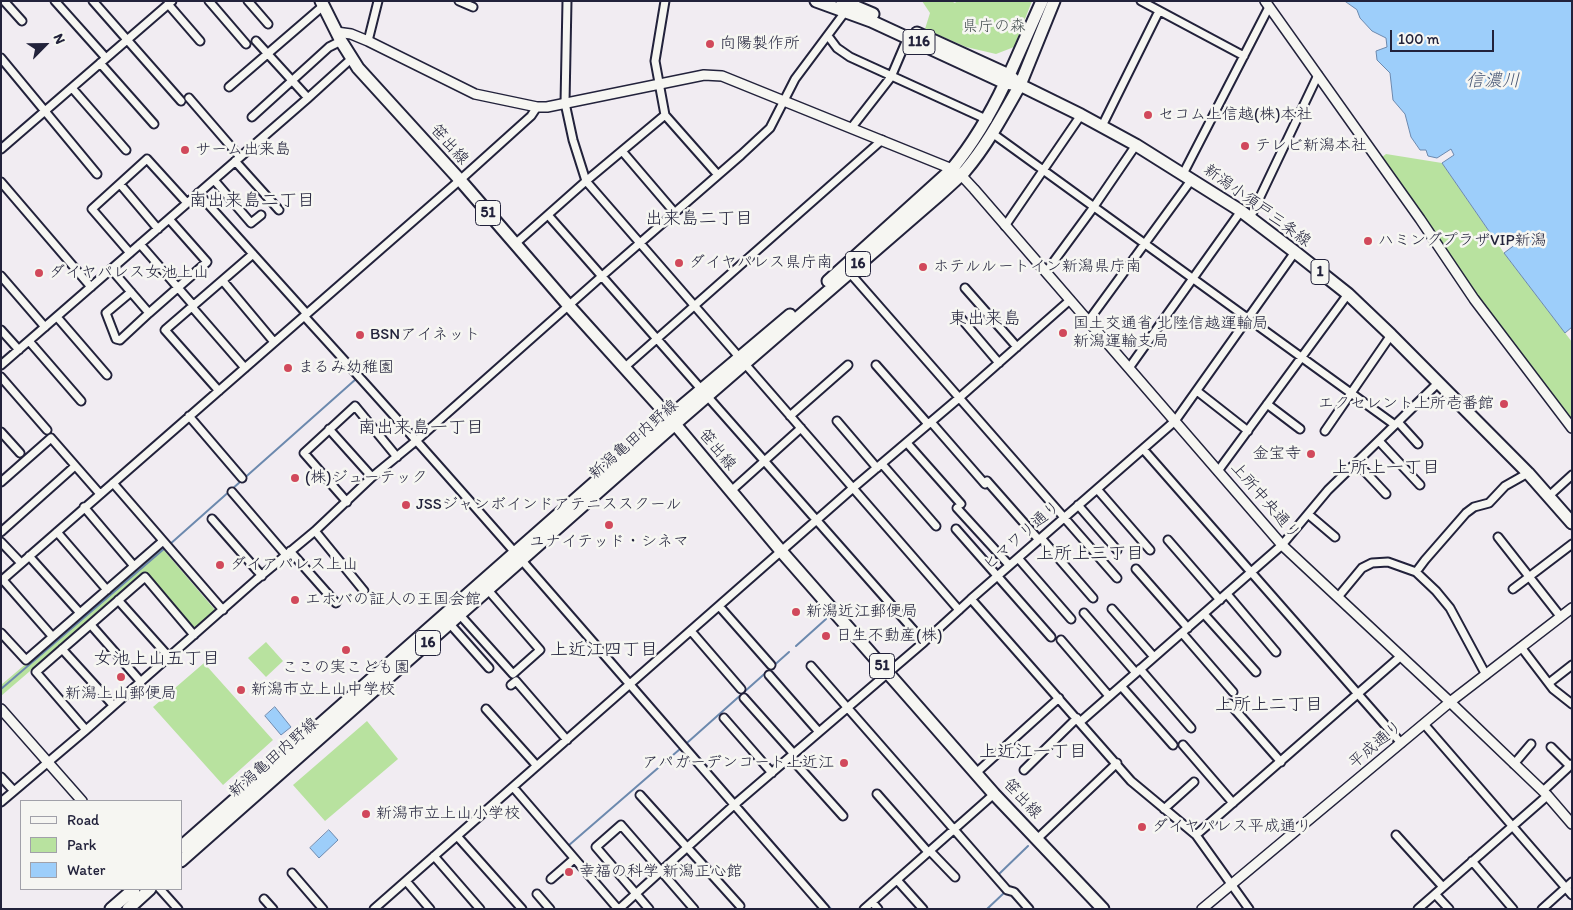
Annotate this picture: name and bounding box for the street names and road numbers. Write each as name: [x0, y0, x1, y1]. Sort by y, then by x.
road number: 116: [903, 30, 935, 54]
street label: 笹出線: [426, 121, 472, 169]
street label: 新潟小須戸三条線: [1200, 161, 1314, 251]
road number: 51: [476, 200, 500, 226]
road number: 16: [846, 252, 870, 276]
road number: 1: [1311, 260, 1329, 284]
street label: 新潟亀田内野線: [585, 396, 683, 484]
street label: 笹出線: [694, 425, 740, 475]
street label: 上所中央通り: [1226, 458, 1304, 544]
street label: ヒマワリ通り: [979, 497, 1065, 575]
road number: 16: [416, 630, 440, 656]
road number: 51: [870, 654, 894, 678]
street label: 新潟亀田内野線: [225, 714, 323, 802]
street label: 平成通り: [1345, 717, 1407, 773]
street label: 笹出線: [999, 775, 1045, 823]

